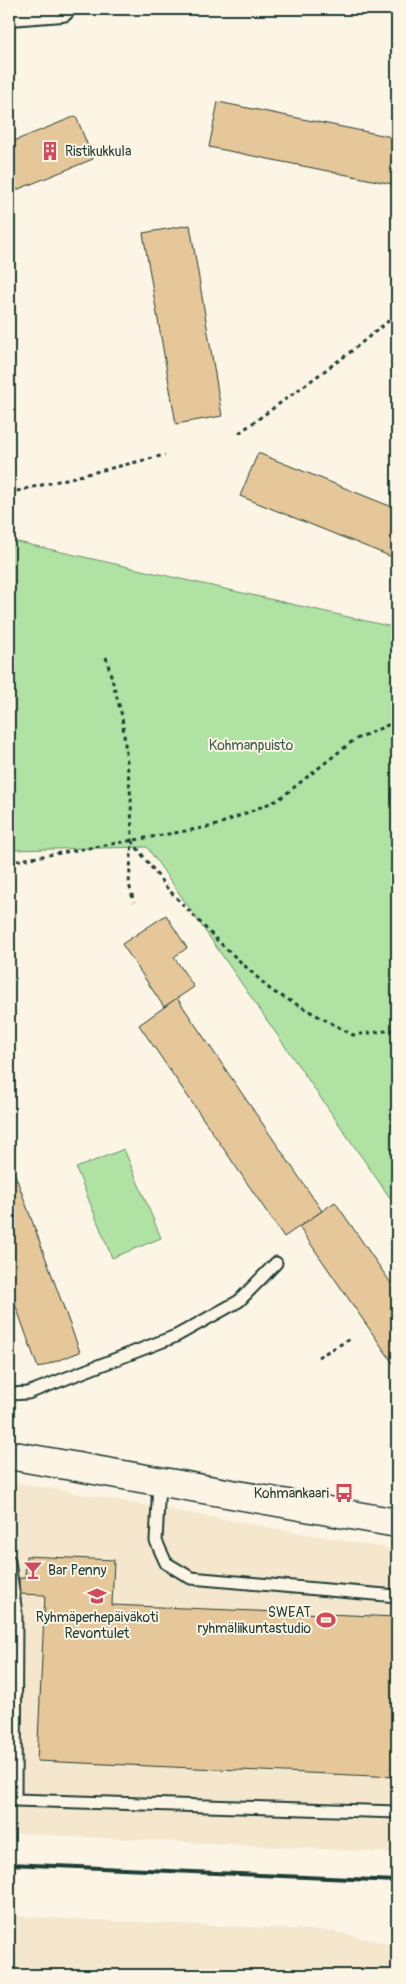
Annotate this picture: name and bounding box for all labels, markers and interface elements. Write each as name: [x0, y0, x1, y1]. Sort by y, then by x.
building icon: Ristikukkula: [39, 140, 61, 162]
place label: Ristikukkula: [65, 143, 131, 160]
park label: Kohmanpuisto: [209, 737, 294, 754]
bus stop icon: Kohmankaari: [333, 1482, 355, 1504]
place label: Kohmankaari: [254, 1485, 329, 1502]
bar icon: Bar Penny: [22, 1559, 44, 1581]
place label: Bar Penny: [48, 1562, 106, 1579]
school or university icon: Ryhmäperhepäiväkoti Revontulet: [86, 1585, 108, 1607]
place label: SWEAT ryhmäliikuntastudio: [197, 1604, 311, 1637]
place label: Ryhmäperhepäiväkoti Revontulet: [36, 1609, 159, 1642]
sports icon: SWEAT ryhmäliikuntastudio: [315, 1609, 337, 1631]

